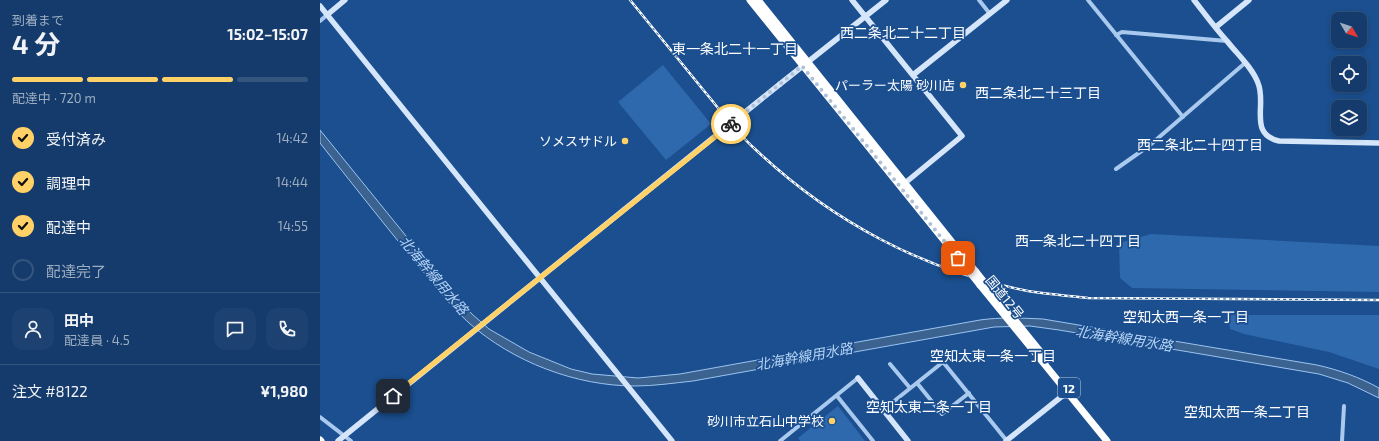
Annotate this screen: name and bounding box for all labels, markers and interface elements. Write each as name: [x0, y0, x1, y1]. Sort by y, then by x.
text: 到着まで: [12, 12, 64, 28]
north arrow: [1331, 12, 1367, 48]
map controls: [1331, 12, 1367, 136]
district label: 西二条北二十二丁目: [840, 24, 966, 41]
text: 15:02–15:07: [227, 25, 308, 43]
text: 4 分: [12, 28, 60, 59]
district label: 東一条北二十一丁目: [672, 40, 798, 57]
button: locate: [1331, 56, 1367, 92]
place label: パーラー太陽 砂川店: [835, 77, 955, 93]
marker: パーラー太陽 砂川店: [958, 80, 968, 90]
district label: 西二条北二十三丁目: [975, 84, 1101, 101]
text: 配達中 · 720 m: [12, 90, 96, 106]
button: layers: [1331, 100, 1367, 136]
courier: [711, 104, 751, 144]
icon: bike: [720, 113, 742, 135]
icon: check: [12, 127, 34, 149]
text: 受付済み: [46, 130, 106, 148]
text: 14:42: [276, 130, 308, 146]
place label: ソメスサドル: [539, 133, 617, 149]
marker: ソメスサドル: [620, 136, 630, 146]
district label: 西二条北二十四丁目: [1137, 136, 1263, 153]
icon: check: [12, 171, 34, 193]
text: 調理中: [46, 174, 91, 192]
text: 14:44: [276, 174, 308, 190]
icon: check: [12, 215, 34, 237]
text: 配達中: [46, 218, 91, 236]
text: 14:55: [278, 218, 308, 234]
water label: 北海幹線用水路: [396, 232, 473, 319]
district label: 西一条北二十四丁目: [1015, 232, 1141, 249]
pin: [941, 241, 975, 275]
icon: bag: [947, 247, 969, 269]
text: 配達完了: [46, 262, 106, 280]
street label: 国道12号: [983, 272, 1027, 322]
button: person: [12, 308, 54, 350]
button: chat: [214, 308, 256, 350]
button: phone: [266, 308, 308, 350]
district label: 空知太西一条一丁目: [1123, 308, 1249, 325]
text: 田中: [64, 311, 94, 329]
water label: 北海幹線用水路: [1074, 322, 1175, 354]
text: 配達員 · 4.5: [64, 332, 130, 348]
water label: 北海幹線用水路: [754, 339, 855, 373]
district label: 空知太東一条一丁目: [930, 347, 1056, 364]
road number: 12: [1058, 378, 1080, 398]
pin: [376, 379, 410, 413]
text: 注文 #8122: [12, 382, 88, 400]
text: ¥1,980: [260, 382, 308, 400]
icon: home: [382, 385, 404, 407]
district label: 空知太東二条一丁目: [866, 398, 992, 415]
district label: 空知太西一条二丁目: [1184, 403, 1310, 420]
place label: 砂川市立石山中学校: [707, 413, 824, 429]
marker: 砂川市立石山中学校: [827, 416, 837, 426]

